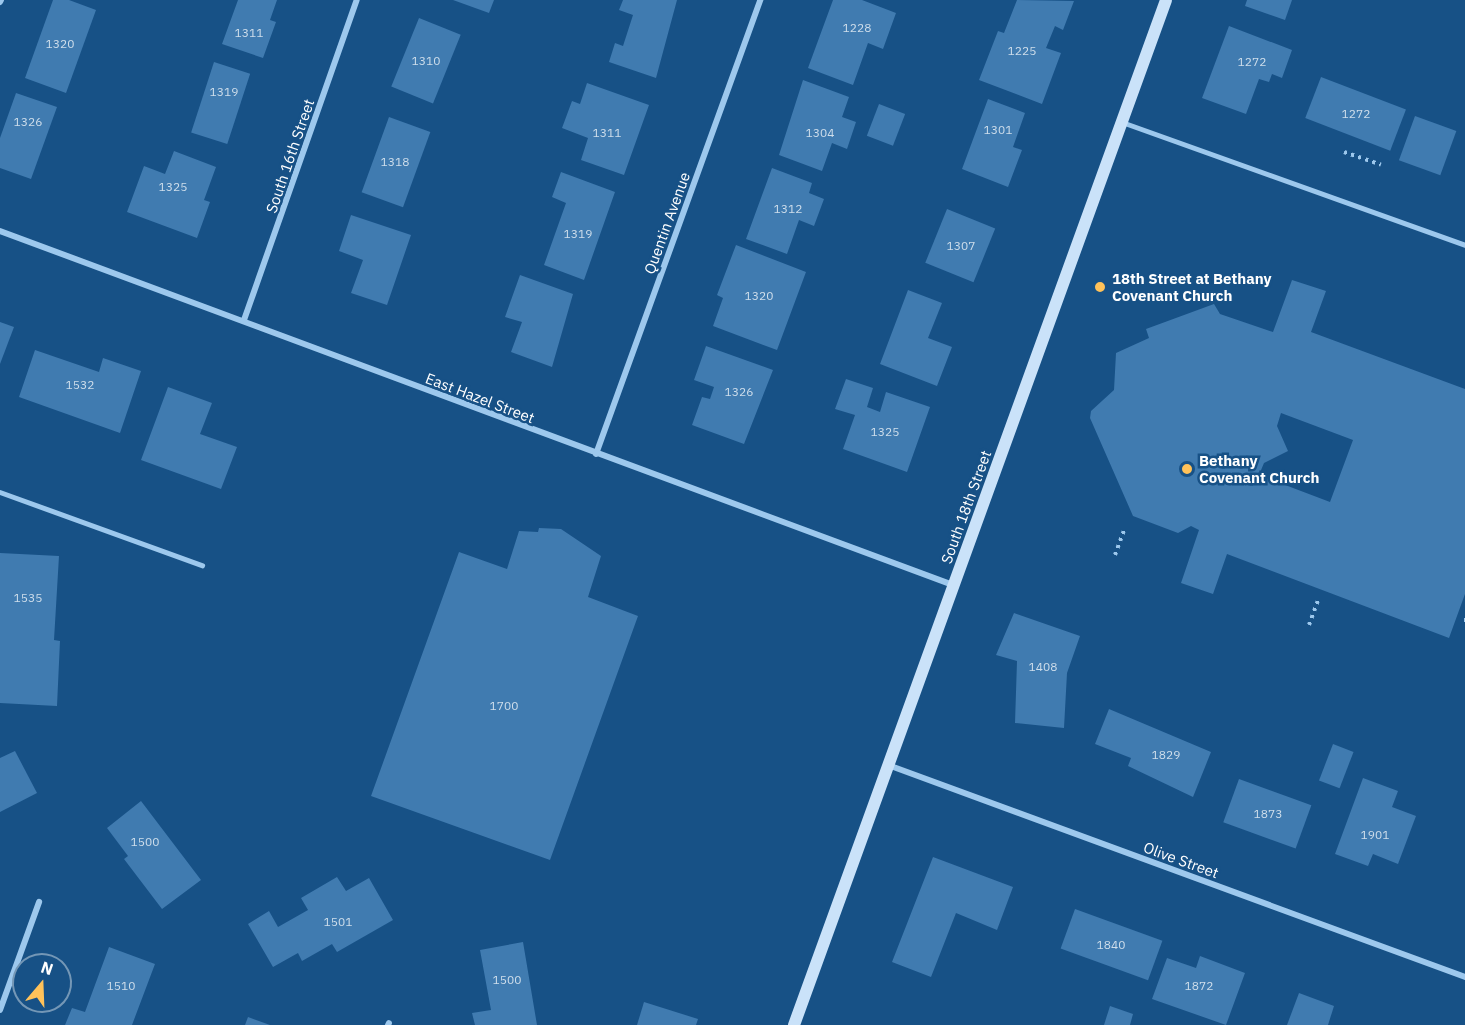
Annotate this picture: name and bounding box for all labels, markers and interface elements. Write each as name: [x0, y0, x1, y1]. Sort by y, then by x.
house number: 1228: [843, 21, 871, 35]
house number: 1311: [235, 26, 263, 40]
house number: 1320: [46, 37, 74, 51]
house number: 1225: [1008, 44, 1036, 58]
house number: 1310: [412, 54, 440, 68]
house number: 1272: [1238, 55, 1266, 69]
house number: 1319: [210, 85, 238, 99]
street label: South 16th Street: [262, 97, 318, 215]
house number: 1272: [1342, 107, 1370, 121]
house number: 1326: [14, 115, 42, 129]
house number: 1301: [984, 123, 1012, 137]
house number: 1311: [593, 126, 621, 140]
house number: 1304: [806, 126, 834, 140]
house number: 1318: [381, 155, 409, 169]
street label: Quentin Avenue: [640, 170, 694, 276]
house number: 1325: [159, 180, 187, 194]
house number: 1312: [774, 202, 802, 216]
house number: 1319: [564, 227, 592, 241]
house number: 1307: [947, 239, 975, 253]
place label: 18th Street at Bethany Covenant Church: [1112, 269, 1272, 304]
marker: 18th Street at Bethany Covenant Church: [1093, 280, 1107, 294]
house number: 1320: [745, 289, 773, 303]
street label: East Hazel Street: [423, 369, 537, 427]
house number: 1532: [66, 378, 94, 392]
house number: 1326: [725, 385, 753, 399]
house number: 1325: [871, 425, 899, 439]
street label: South 18th Street: [937, 448, 995, 566]
place label: Bethany Covenant Church: [1199, 451, 1320, 486]
marker: Bethany Covenant Church: [1180, 462, 1194, 476]
house number: 1535: [14, 591, 42, 605]
house number: 1408: [1029, 660, 1057, 674]
house number: 1700: [490, 699, 518, 713]
house number: 1829: [1152, 748, 1180, 762]
house number: 1873: [1254, 807, 1282, 821]
house number: 1901: [1361, 828, 1389, 842]
house number: 1500: [131, 835, 159, 849]
street label: Olive Street: [1141, 838, 1221, 882]
house number: 1501: [324, 915, 352, 929]
house number: 1840: [1097, 938, 1125, 952]
north arrow: [12, 953, 72, 1013]
text: N: [38, 957, 56, 979]
house number: 1500: [493, 973, 521, 987]
house number: 1510: [107, 979, 135, 993]
house number: 1872: [1185, 979, 1213, 993]

